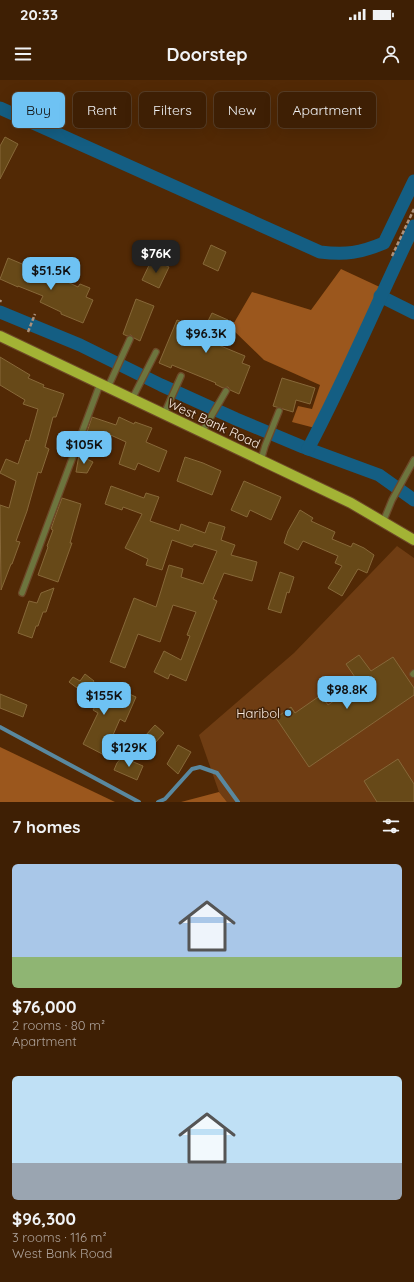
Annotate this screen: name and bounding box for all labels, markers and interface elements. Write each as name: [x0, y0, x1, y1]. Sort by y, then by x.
text: 20:33: [20, 5, 58, 24]
icon: menu: [12, 43, 34, 65]
text: Doorstep: [166, 43, 248, 66]
icon: person: [380, 43, 402, 65]
chip: Buy: [12, 92, 65, 128]
chip: Rent: [73, 92, 131, 128]
chip: Filters: [139, 92, 206, 128]
chip: New: [214, 92, 270, 128]
chip: Apartment: [278, 92, 376, 128]
pin: $76K: [132, 240, 180, 274]
text: $76K: [141, 245, 171, 261]
pin: $51.5K: [18, 257, 84, 291]
text: $51.5K: [31, 262, 71, 278]
pin: $96.3K: [173, 320, 239, 354]
text: $96.3K: [185, 325, 227, 341]
street label: West Bank Road: [165, 395, 263, 451]
pin: $105K: [56, 431, 112, 465]
text: $105K: [66, 436, 102, 452]
pin: $98.8K: [314, 676, 380, 710]
text: $98.8K: [326, 681, 368, 697]
pin: $155K: [76, 682, 132, 716]
text: $155K: [86, 687, 122, 703]
place label: Haribol: [236, 705, 280, 721]
marker: Haribol: [283, 708, 293, 718]
pin: $129K: [101, 734, 157, 768]
text: $129K: [111, 739, 147, 755]
icon: filters: [380, 815, 402, 837]
text: 7 homes: [12, 816, 81, 837]
icon: home: [171, 890, 243, 962]
text: $76,000: [12, 996, 76, 1017]
text: 2 rooms · 80 m²: [12, 1017, 105, 1033]
text: Apartment: [12, 1033, 77, 1049]
icon: home: [171, 1102, 243, 1174]
text: $96,300: [12, 1208, 76, 1229]
text: 3 rooms · 116 m²: [12, 1229, 107, 1245]
text: West Bank Road: [12, 1245, 112, 1261]

